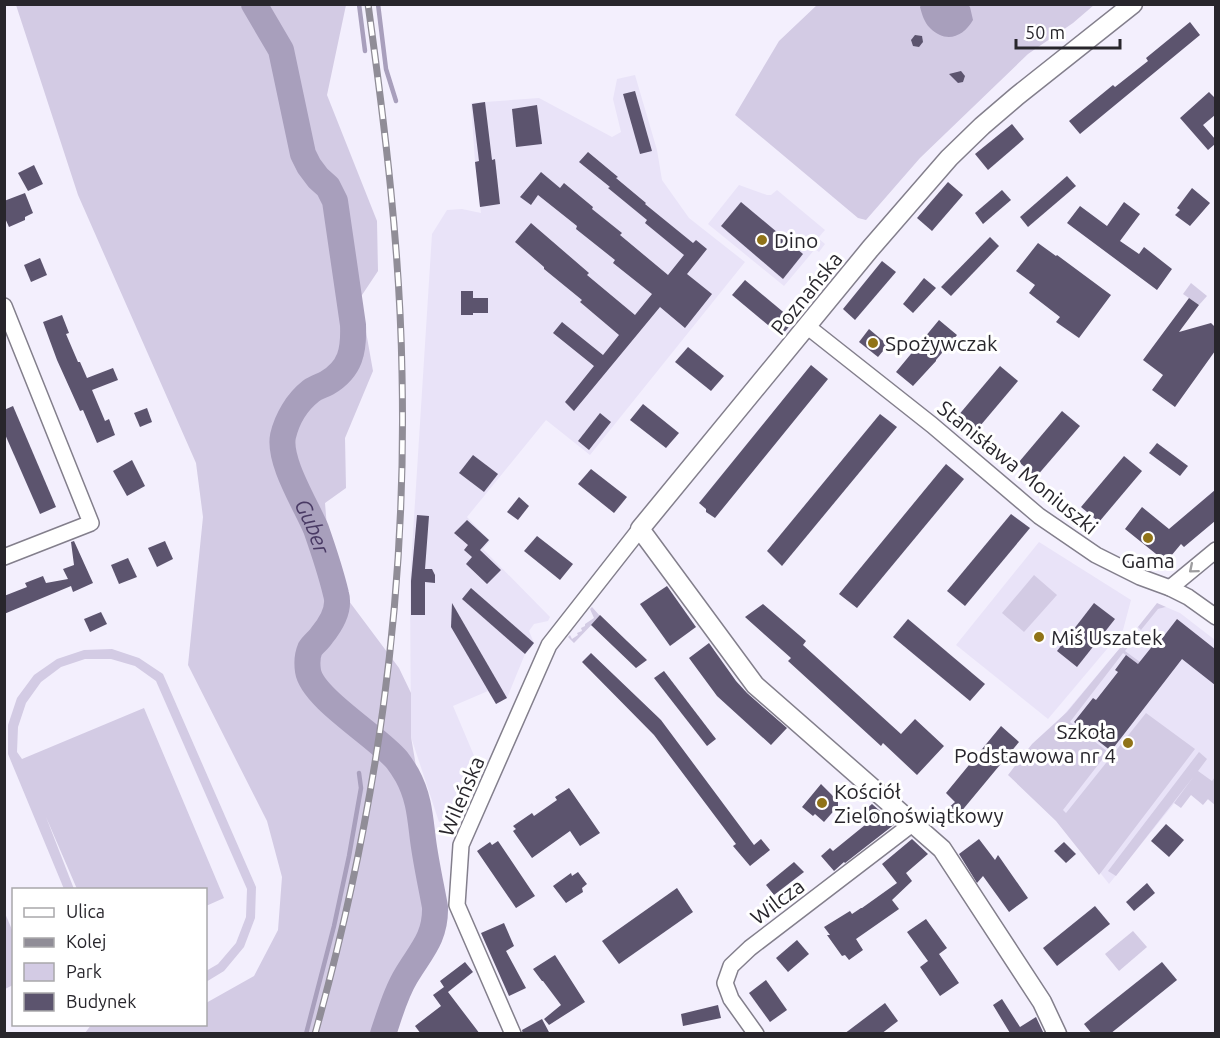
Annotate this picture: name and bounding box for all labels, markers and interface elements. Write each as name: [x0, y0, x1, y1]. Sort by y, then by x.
scale bar: [1016, 12, 1120, 50]
text: 50 m: [1025, 22, 1065, 42]
place label: Dino: [774, 228, 818, 252]
marker: Dino: [755, 233, 769, 247]
street label: Poznańska: [765, 247, 847, 339]
place label: Spożywczak: [885, 331, 998, 355]
marker: Spożywczak: [866, 336, 880, 350]
street label: Stanisława Moniuszki: [933, 395, 1103, 539]
water label: Guber: [291, 494, 336, 557]
marker: Gama: [1141, 531, 1155, 545]
place label: Gama: [1121, 548, 1175, 572]
one-way arrow: [1189, 562, 1200, 573]
place label: Miś Uszatek: [1051, 625, 1163, 649]
marker: Miś Uszatek: [1032, 630, 1046, 644]
place label: Szkoła Podstawowa nr 4: [954, 719, 1116, 767]
marker: Szkoła Podstawowa nr 4: [1121, 736, 1135, 750]
street label: Wileńska: [433, 752, 489, 840]
place label: Kościół Zielonoświątkowy: [834, 779, 1004, 827]
marker: Kościół Zielonoświątkowy: [815, 796, 829, 810]
street label: Wilcza: [746, 873, 808, 929]
legend: [12, 888, 207, 1026]
text: Ulica: [66, 901, 105, 921]
text: Kolej: [66, 931, 106, 951]
text: Park: [66, 961, 102, 981]
text: Budynek: [66, 991, 136, 1011]

